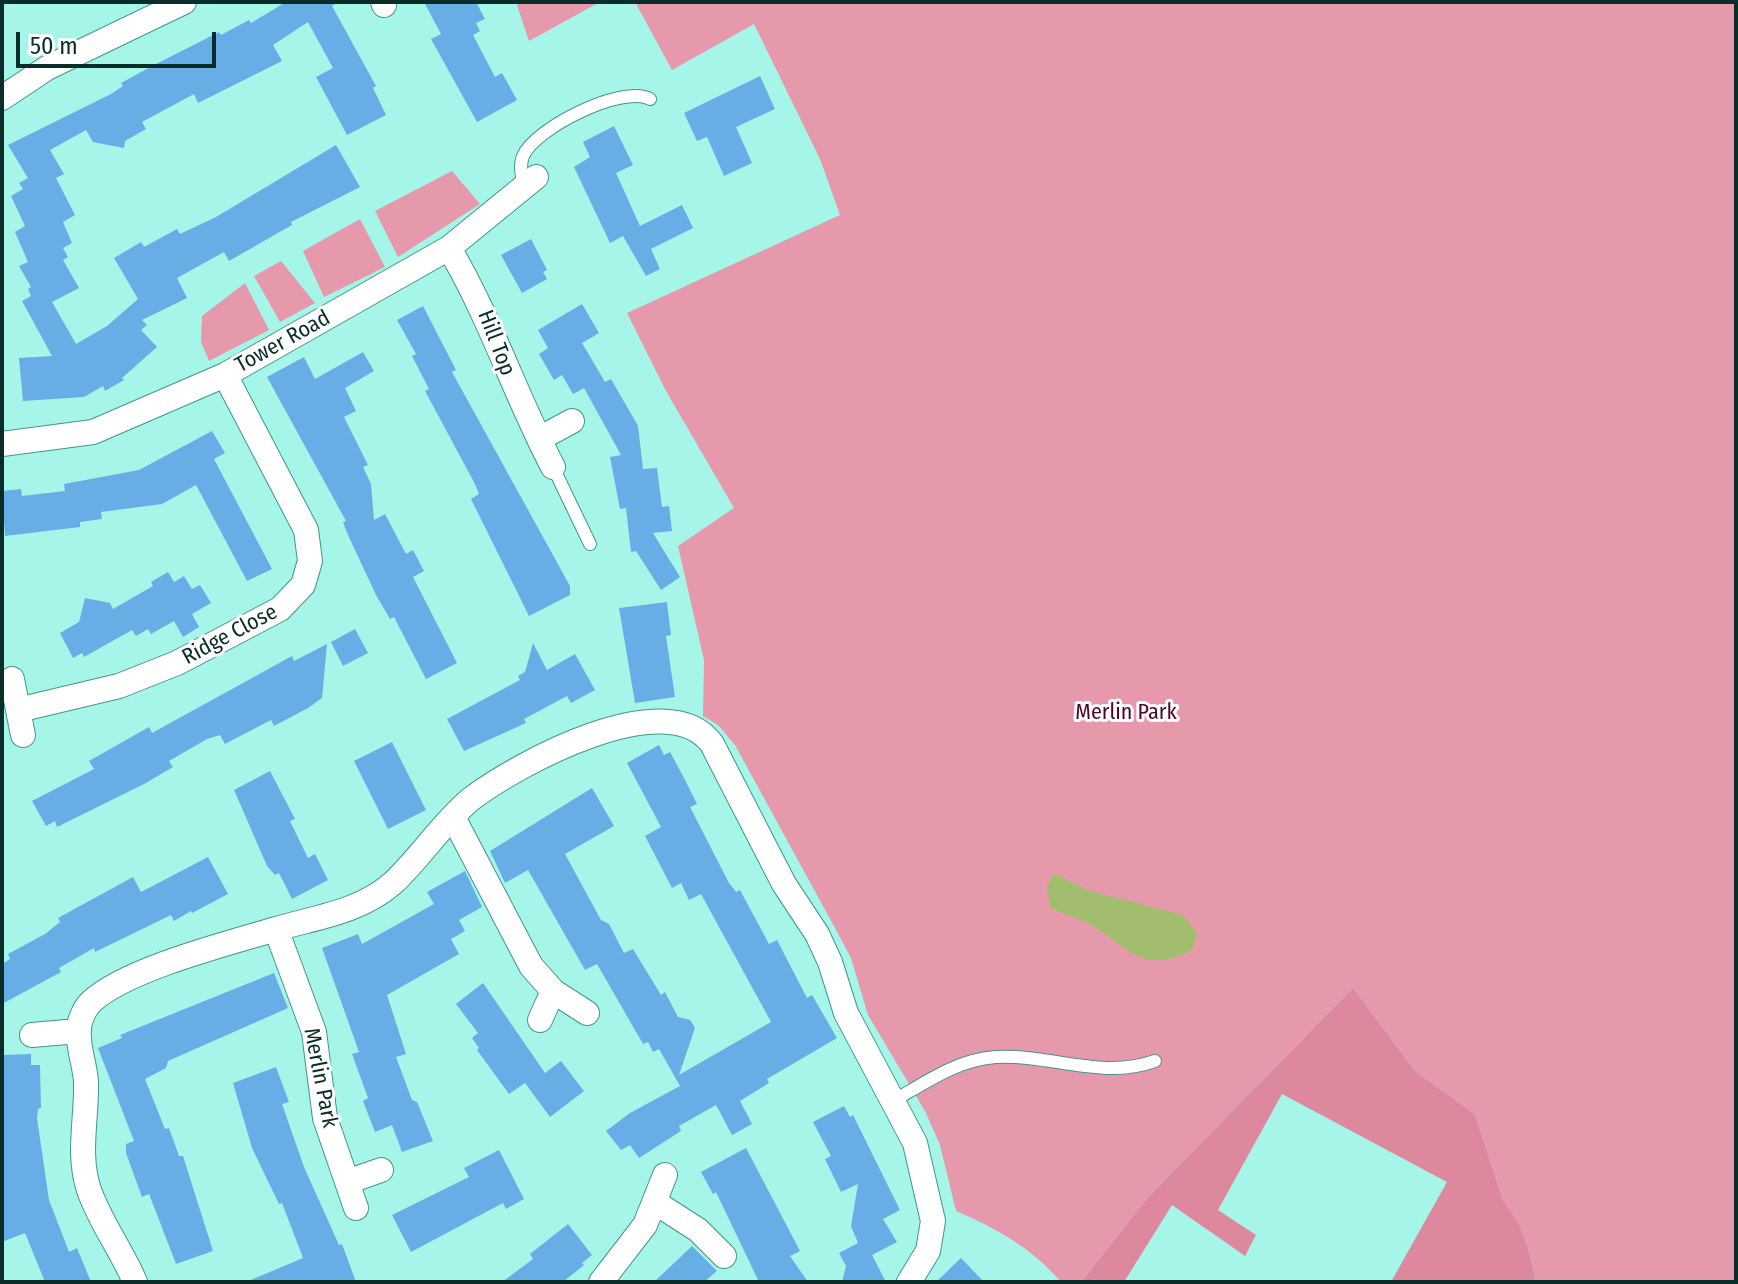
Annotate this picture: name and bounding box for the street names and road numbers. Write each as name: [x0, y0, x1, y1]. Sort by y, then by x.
street label: Tower Road: [231, 305, 335, 379]
street label: Hill Top: [472, 307, 520, 379]
street label: Ridge Close: [178, 599, 282, 671]
street label: Merlin Park: [297, 1026, 343, 1130]

